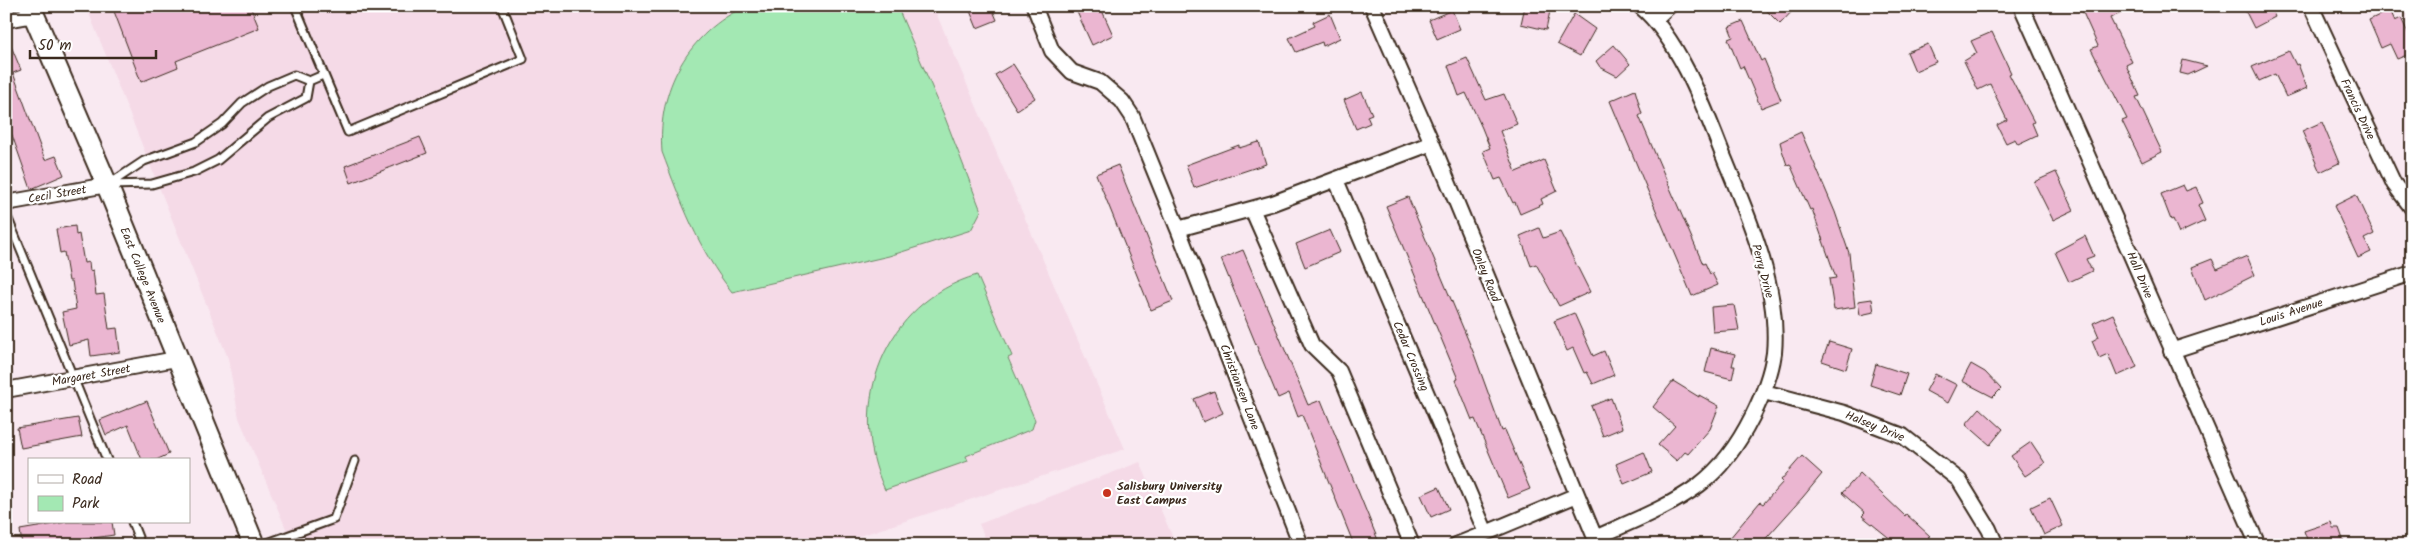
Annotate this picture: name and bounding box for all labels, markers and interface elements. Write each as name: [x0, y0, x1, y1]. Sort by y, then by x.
scale bar: [30, 28, 156, 60]
text: 50 m: [38, 34, 72, 58]
street label: Francis Drive: [2335, 76, 2380, 143]
street label: Cecil Street: [26, 180, 88, 209]
street label: East College Avenue: [115, 224, 171, 327]
street label: Perry Drive: [1746, 242, 1779, 301]
street label: Onley Road: [1466, 245, 1505, 306]
street label: Hall Drive: [2121, 249, 2158, 302]
street label: Louis Avenue: [2257, 293, 2326, 332]
street label: Cedar Crossing: [1387, 318, 1434, 395]
street label: Christiansen Lane: [1214, 341, 1265, 434]
street label: Margaret Street: [50, 359, 132, 392]
street label: Halsey Drive: [1842, 406, 1908, 447]
legend: [28, 458, 190, 524]
text: Road: [72, 468, 103, 492]
place label: Salisbury University East Campus: [1117, 477, 1223, 510]
marker: Salisbury University East Campus: [1101, 487, 1113, 499]
text: Park: [72, 492, 100, 516]

